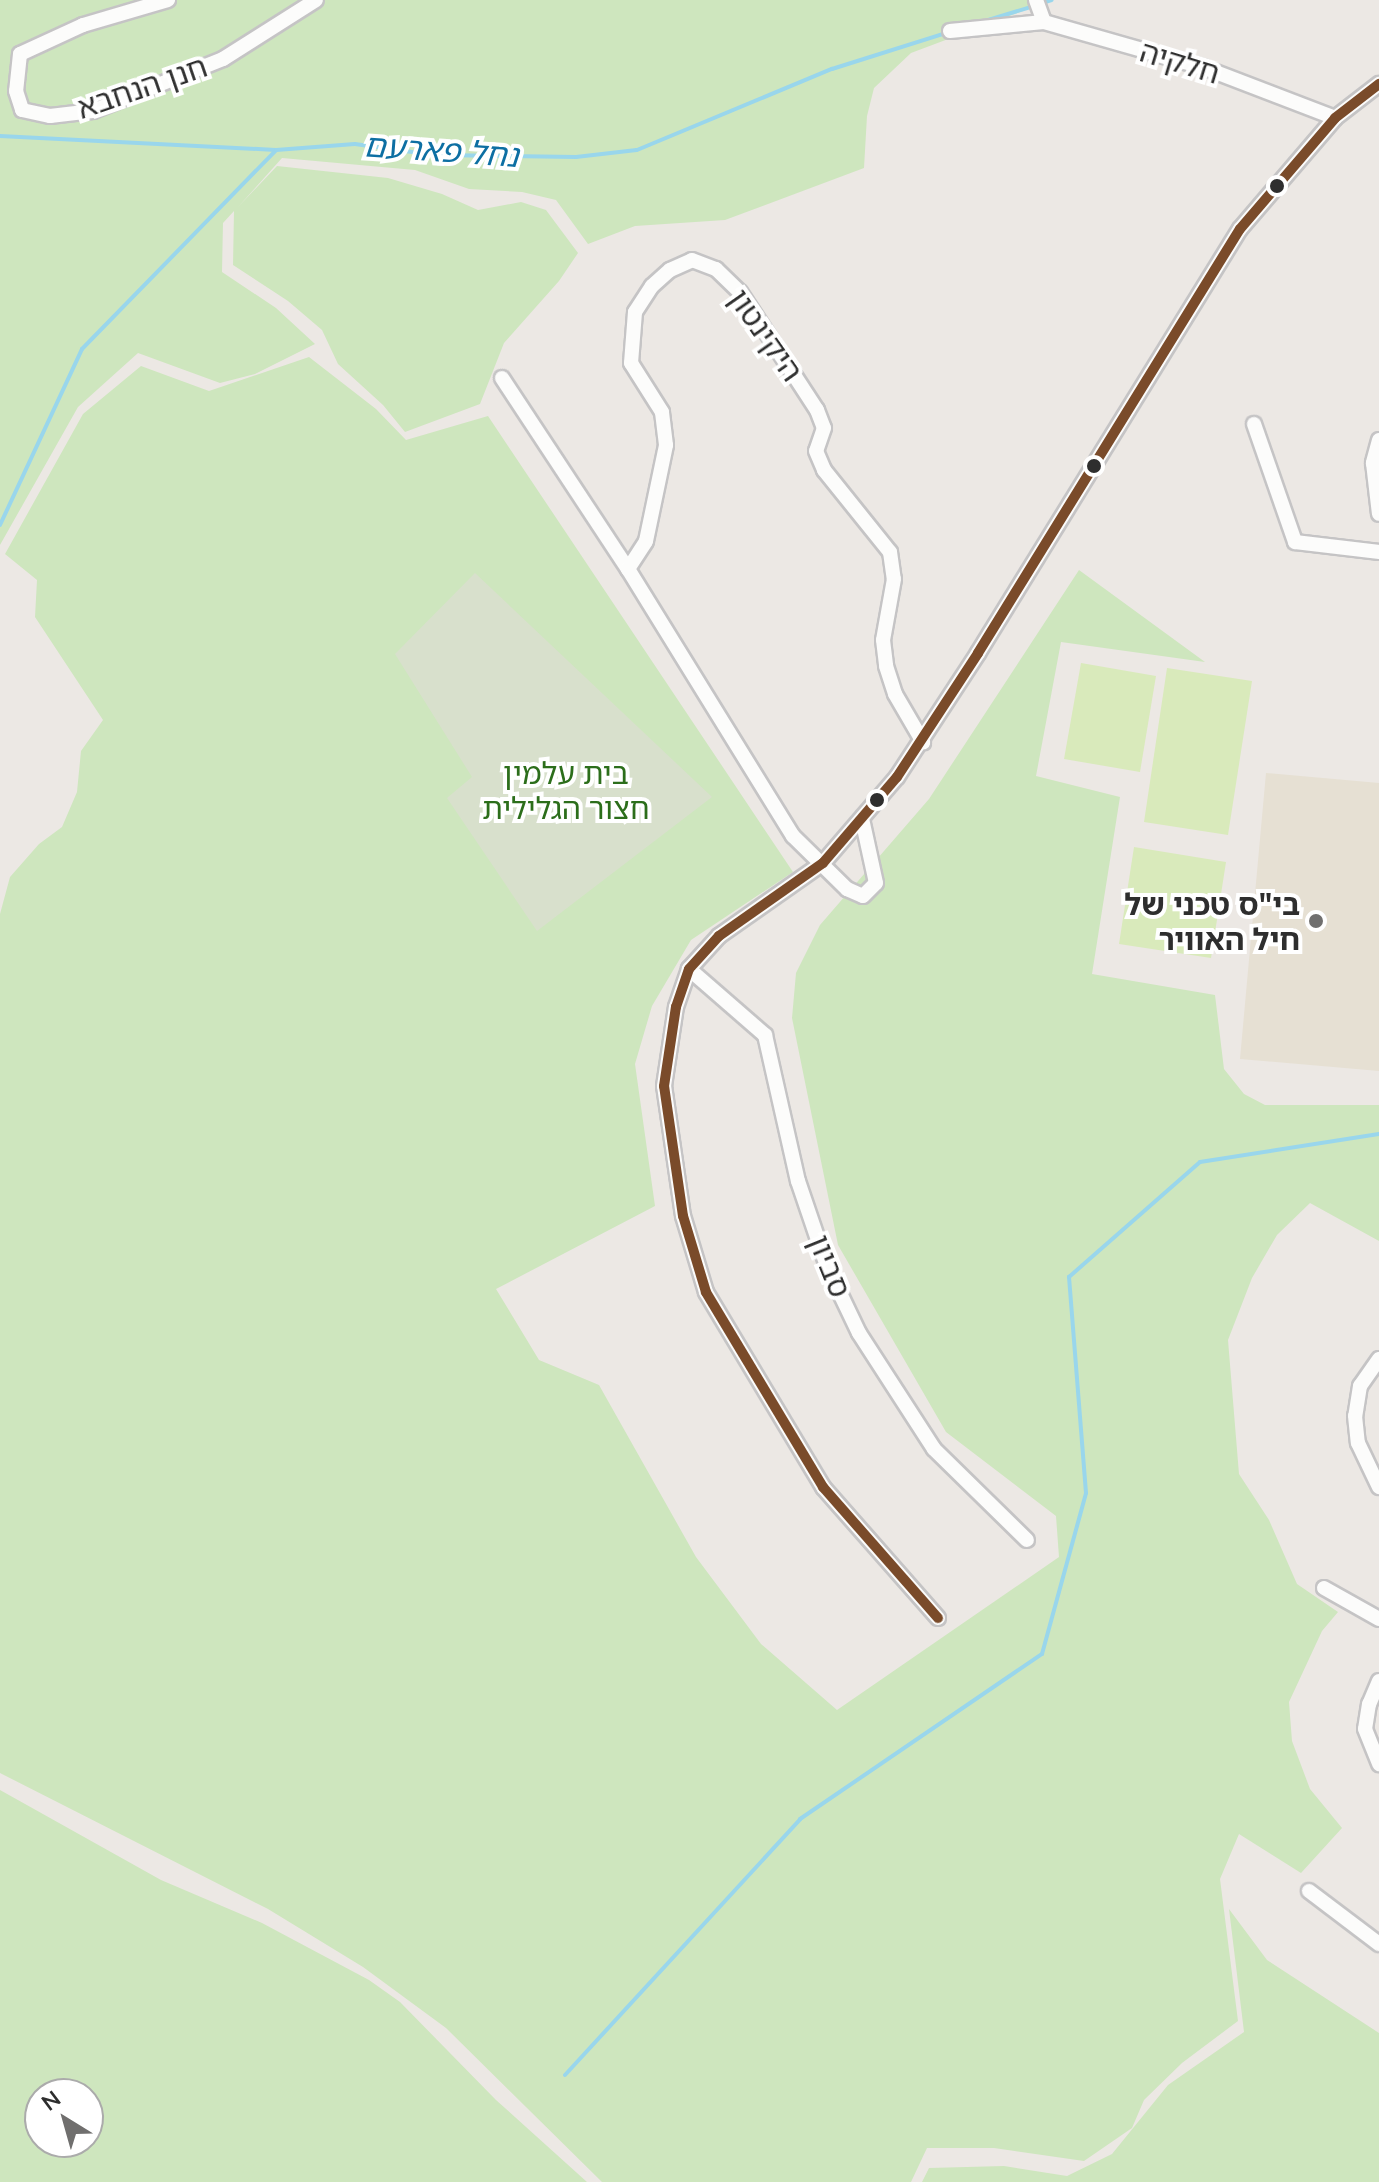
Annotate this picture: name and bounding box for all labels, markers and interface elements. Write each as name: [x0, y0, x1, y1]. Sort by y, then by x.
street label: חלקיה: [1136, 33, 1224, 91]
street label: חנן הנחבא: [72, 48, 212, 126]
water label: נחל פארעם: [362, 125, 520, 175]
unlabelled marker: [1269, 178, 1285, 194]
street label: היקינטון: [721, 282, 811, 388]
unlabelled marker: [1086, 458, 1102, 474]
park label: בית עלמין חצור הגלילית: [482, 755, 650, 826]
unlabelled marker: [869, 792, 885, 808]
place label: בי"ס טכני של חיל האוויר: [1125, 886, 1300, 956]
marker: בי"ס טכני של חיל האוויר: [1307, 912, 1325, 930]
street label: סביון: [801, 1229, 859, 1303]
north arrow: [24, 2078, 104, 2158]
text: N: [36, 2084, 66, 2117]

